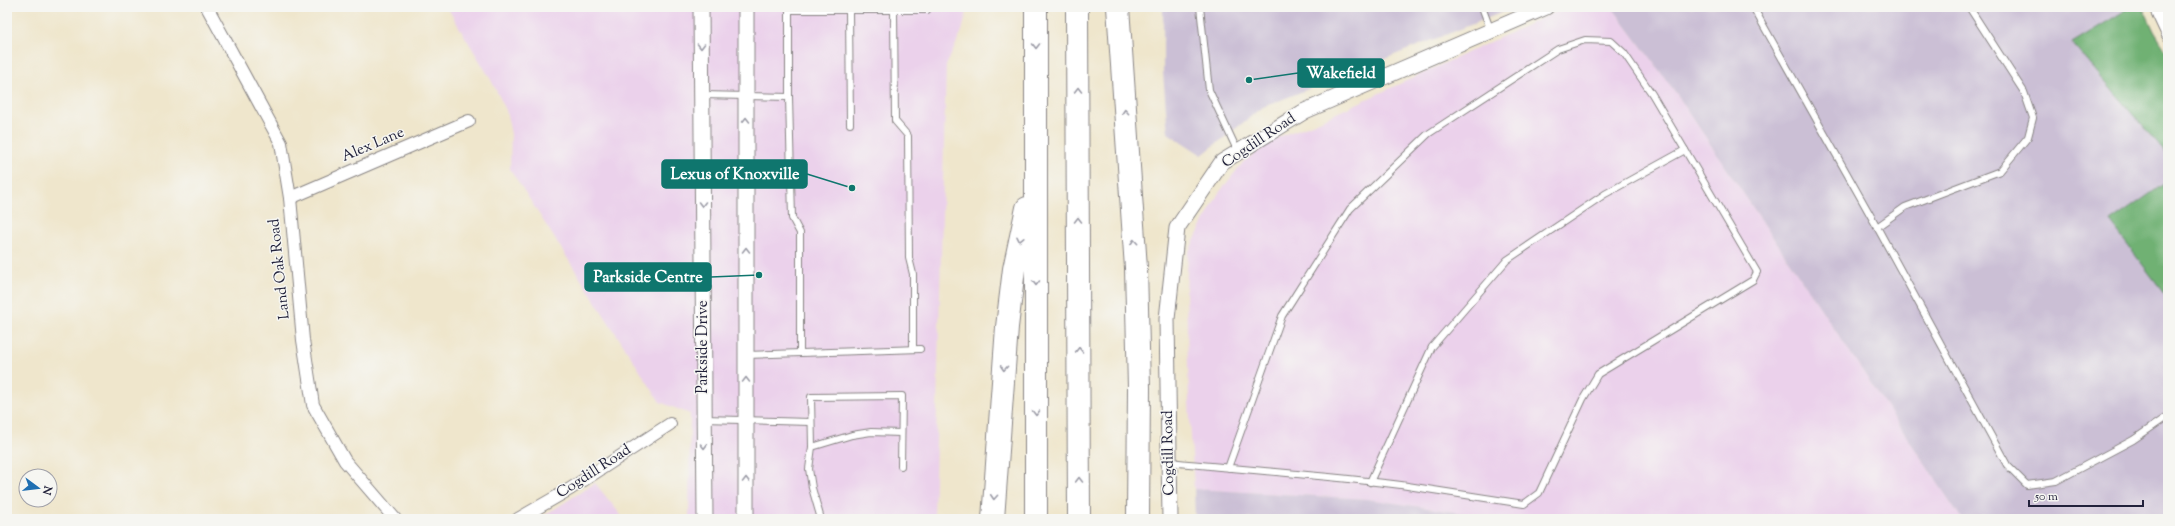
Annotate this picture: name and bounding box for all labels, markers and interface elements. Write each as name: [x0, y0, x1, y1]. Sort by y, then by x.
one-way arrow: [697, 43, 705, 49]
one-way arrow: [1032, 43, 1040, 49]
callout: Wakefield: [1298, 59, 1384, 87]
text: Wakefield: [1306, 63, 1377, 86]
one-way arrow: [1074, 87, 1082, 93]
street label: Cogdill Road: [1218, 108, 1301, 174]
one-way arrow: [1120, 109, 1129, 115]
one-way arrow: [742, 117, 750, 123]
street label: Alex Lane: [338, 122, 408, 168]
callout: Lexus of Knoxville: [662, 160, 807, 188]
text: Lexus of Knoxville: [670, 164, 800, 187]
one-way arrow: [698, 201, 706, 207]
street label: Land Oak Road: [264, 217, 296, 320]
one-way arrow: [1074, 217, 1082, 223]
one-way arrow: [1017, 236, 1025, 242]
one-way arrow: [1130, 239, 1139, 245]
one-way arrow: [742, 247, 750, 253]
callout: Parkside Centre: [585, 263, 711, 291]
text: Parkside Centre: [593, 267, 703, 290]
one-way arrow: [1032, 280, 1040, 286]
street label: Parkside Drive: [693, 300, 714, 394]
one-way arrow: [1075, 347, 1083, 353]
one-way arrow: [999, 365, 1008, 371]
one-way arrow: [742, 377, 750, 383]
one-way arrow: [1032, 410, 1040, 416]
street label: Cogdill Road: [1158, 410, 1180, 496]
street label: Cogdill Road: [553, 440, 636, 504]
one-way arrow: [700, 443, 708, 449]
north arrow: [18, 468, 58, 508]
one-way arrow: [742, 477, 750, 483]
one-way arrow: [1075, 477, 1083, 483]
scale bar: [2029, 482, 2143, 508]
text: N: [38, 483, 56, 497]
text: 50 m: [2034, 488, 2058, 506]
one-way arrow: [990, 494, 999, 500]

